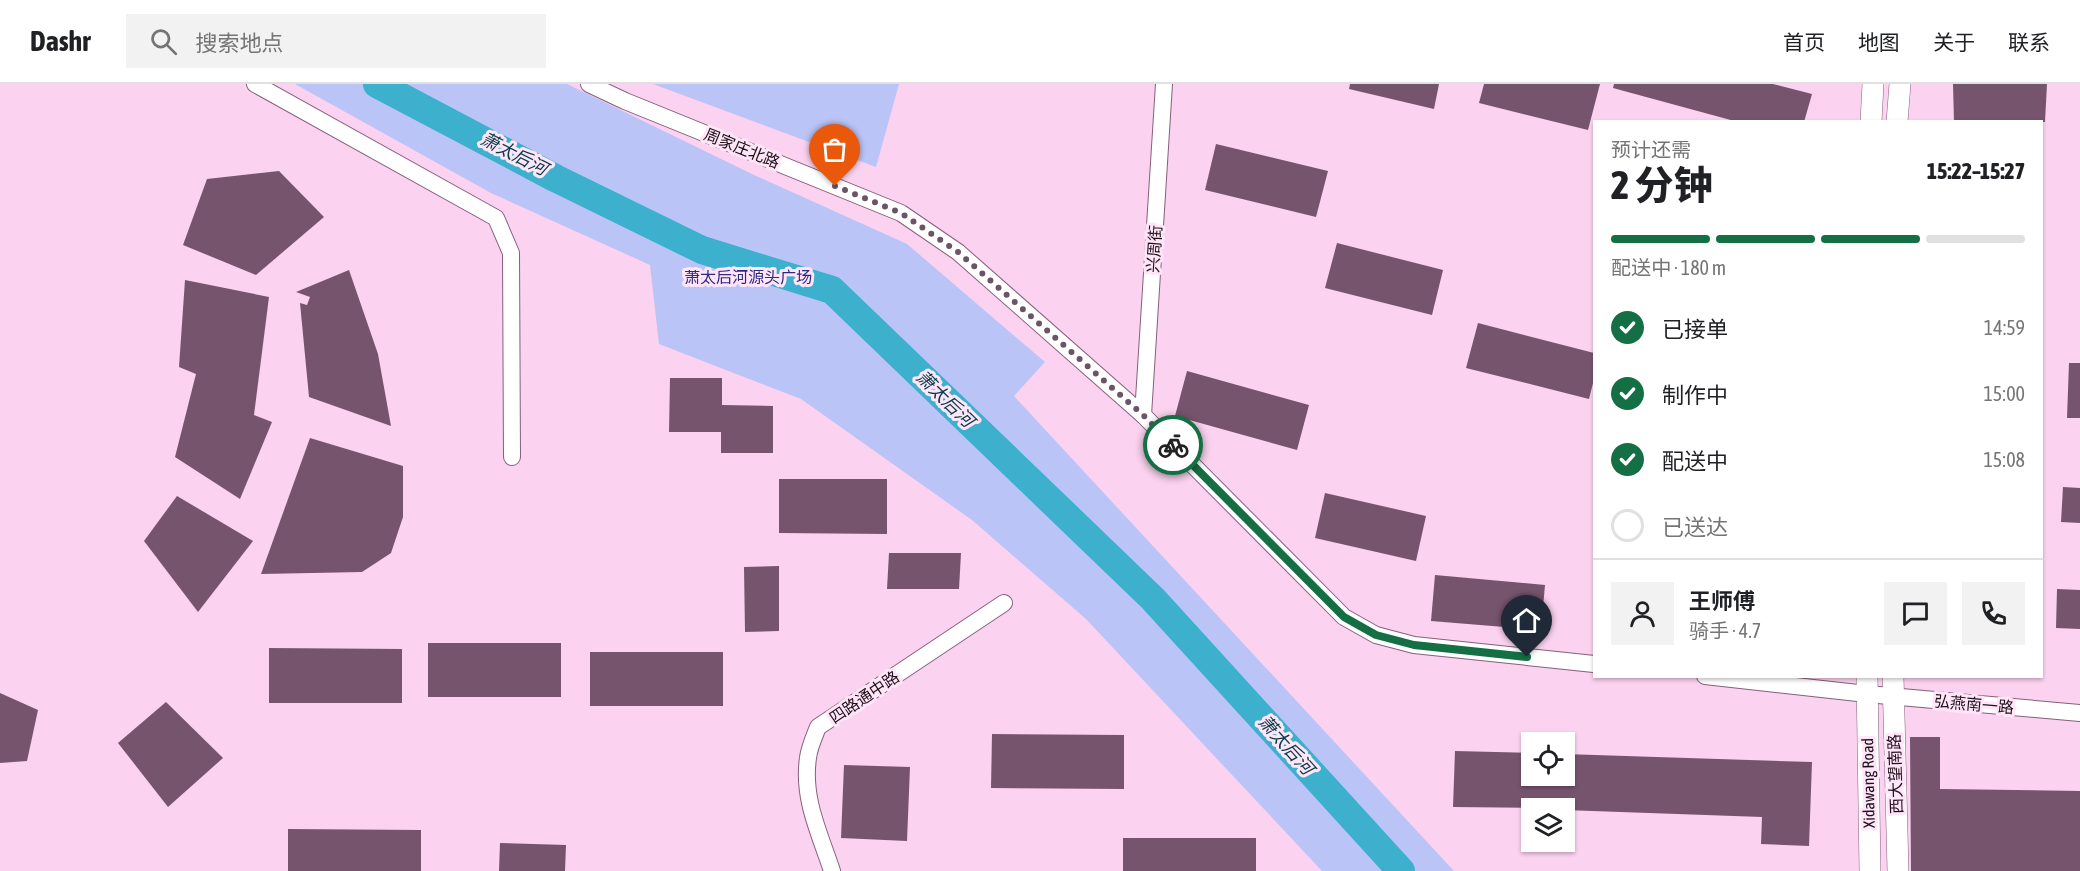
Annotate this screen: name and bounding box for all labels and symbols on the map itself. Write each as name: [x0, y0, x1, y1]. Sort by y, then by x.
pin: [809, 124, 860, 186]
street label: 周家庄北路: [702, 125, 782, 171]
water label: 萧太后河: [477, 128, 554, 181]
street label: 兴周街: [1143, 224, 1165, 274]
park label: 萧太后河源头广场: [684, 268, 812, 286]
water label: 萧太后河: [912, 366, 981, 433]
courier: [1143, 415, 1203, 475]
pin: [1501, 595, 1552, 657]
street label: 四路通中路: [826, 667, 902, 727]
street label: 弘燕南一路: [1933, 692, 2015, 716]
water label: 萧太后河: [1254, 711, 1320, 781]
street label: 西大望南路: [1885, 734, 1905, 814]
street label: Xidawang Road: [1858, 738, 1879, 828]

